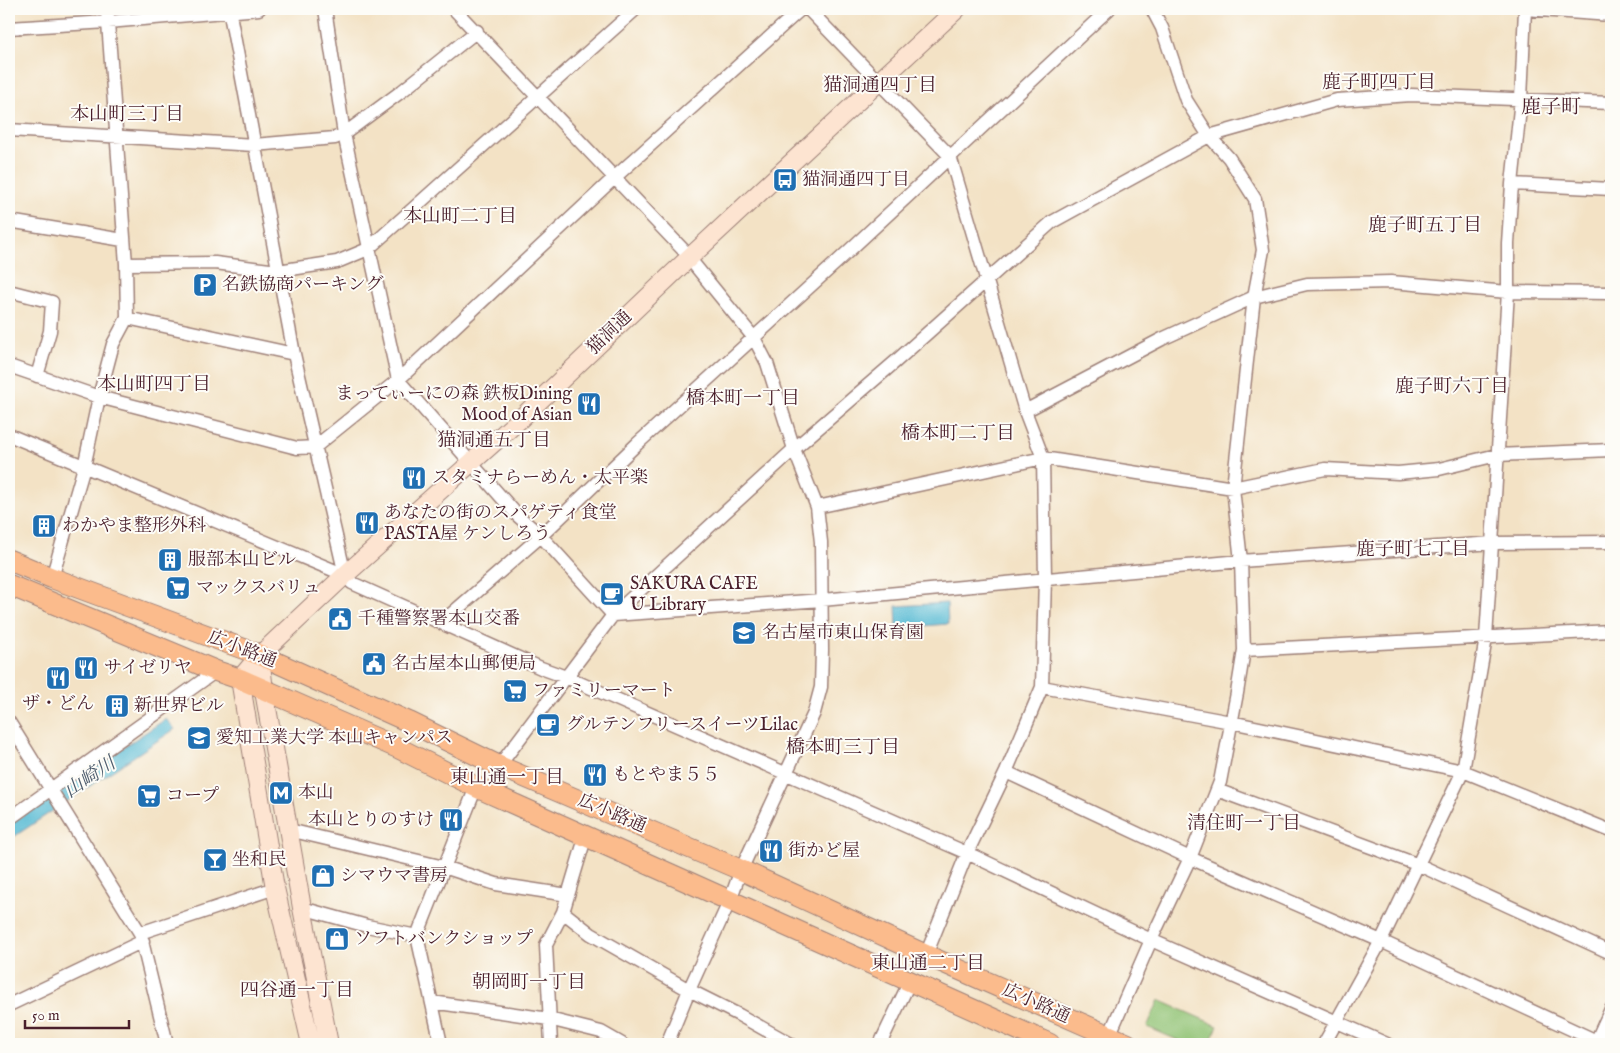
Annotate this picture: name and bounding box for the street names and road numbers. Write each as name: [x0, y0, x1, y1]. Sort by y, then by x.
street label: 猫洞通: [583, 306, 637, 360]
street label: 広小路通: [204, 626, 280, 674]
street label: 広小路通: [574, 789, 650, 839]
street label: 広小路通: [998, 979, 1074, 1029]

